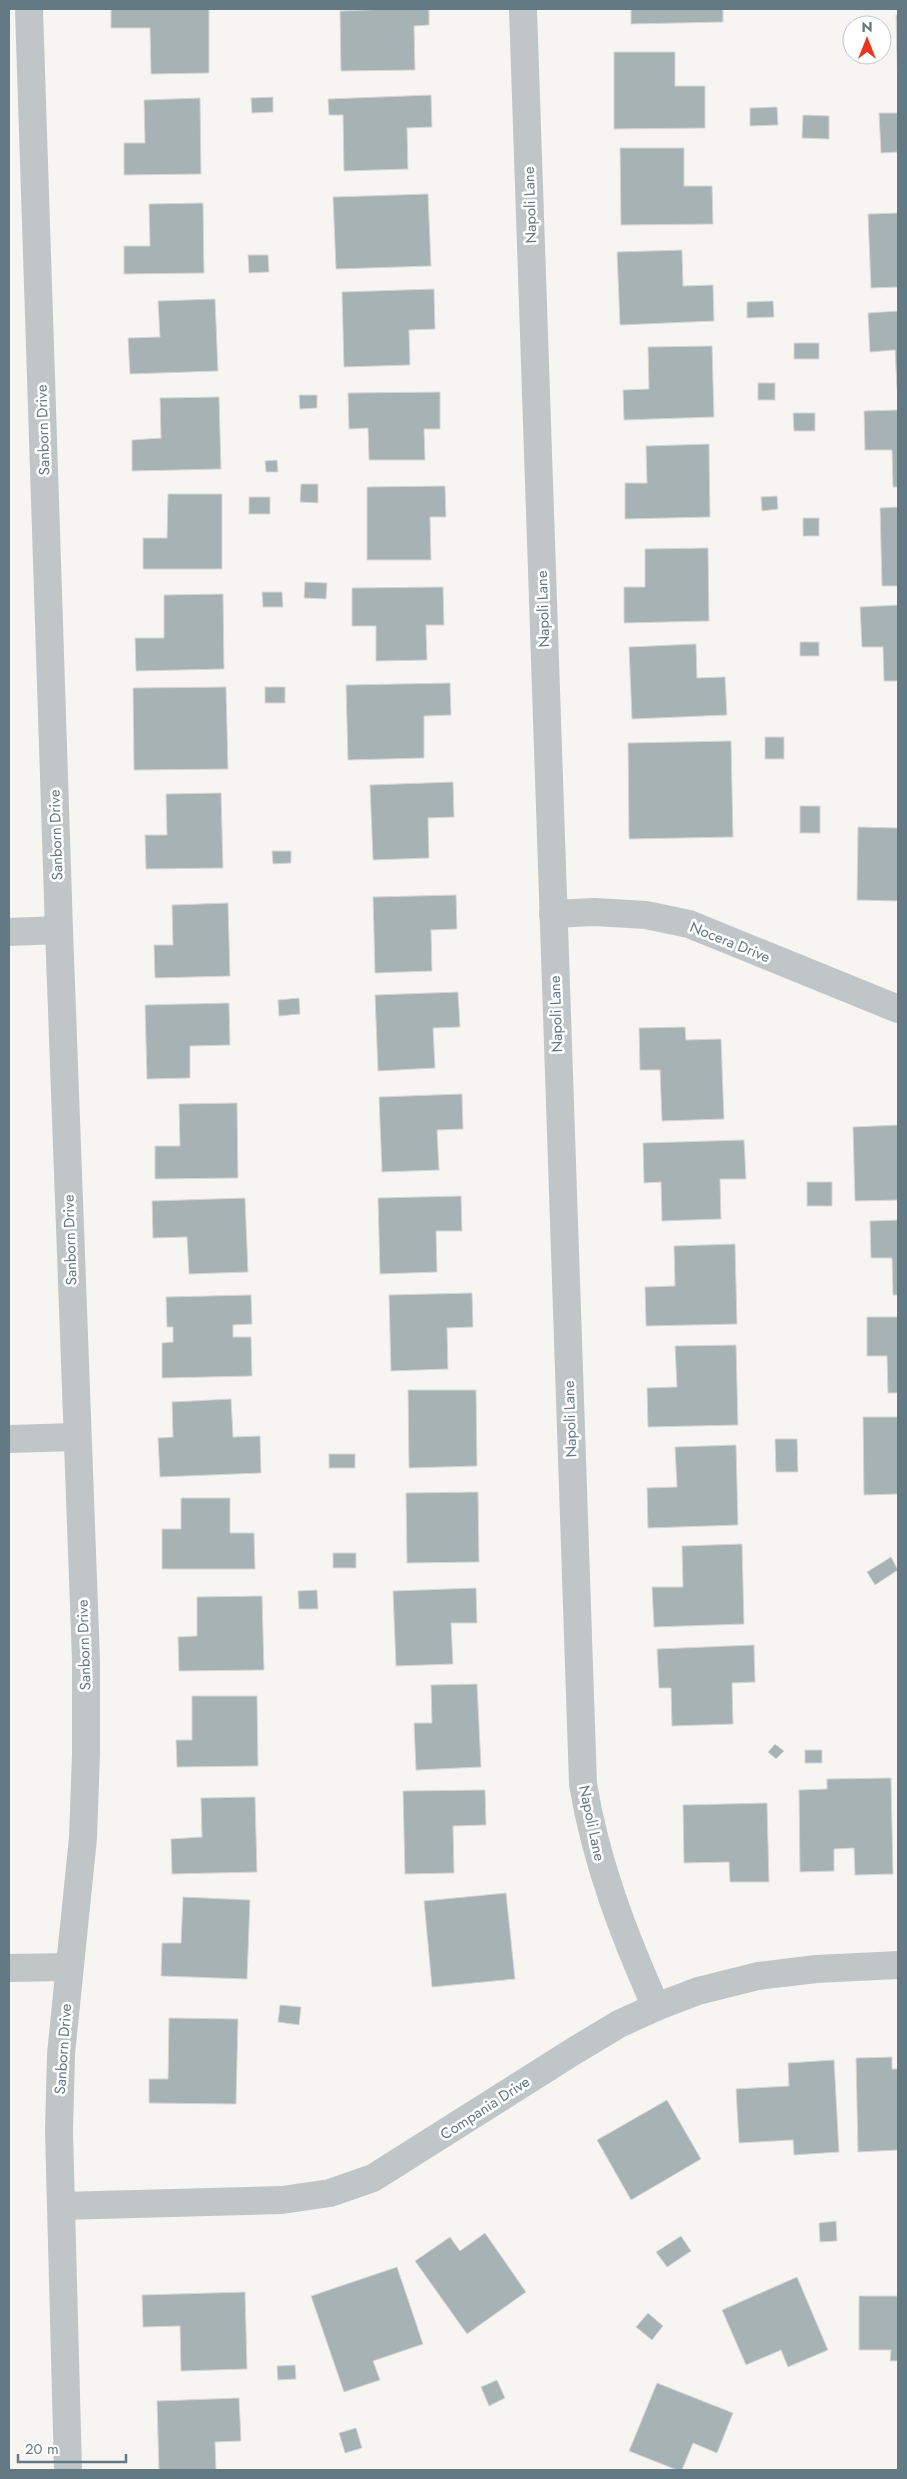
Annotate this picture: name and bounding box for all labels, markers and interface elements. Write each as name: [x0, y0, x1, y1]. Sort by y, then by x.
north arrow: [842, 15, 892, 65]
text: N: [861, 17, 873, 37]
street label: Napoli Lane: [518, 166, 542, 244]
street label: Sanborn Drive: [30, 384, 56, 476]
street label: Napoli Lane: [531, 570, 555, 648]
street label: Sanborn Drive: [43, 789, 69, 881]
street label: Nocera Drive: [687, 916, 774, 968]
street label: Napoli Lane: [544, 975, 568, 1053]
street label: Sanborn Drive: [57, 1194, 83, 1286]
street label: Napoli Lane: [558, 1380, 582, 1458]
street label: Sanborn Drive: [71, 1599, 97, 1691]
street label: Napoli Lane: [573, 1783, 611, 1863]
street label: Sanborn Drive: [49, 2003, 77, 2095]
street label: Compania Drive: [436, 2071, 534, 2145]
scale bar: [18, 2432, 125, 2464]
text: 20 m: [25, 2438, 59, 2460]

